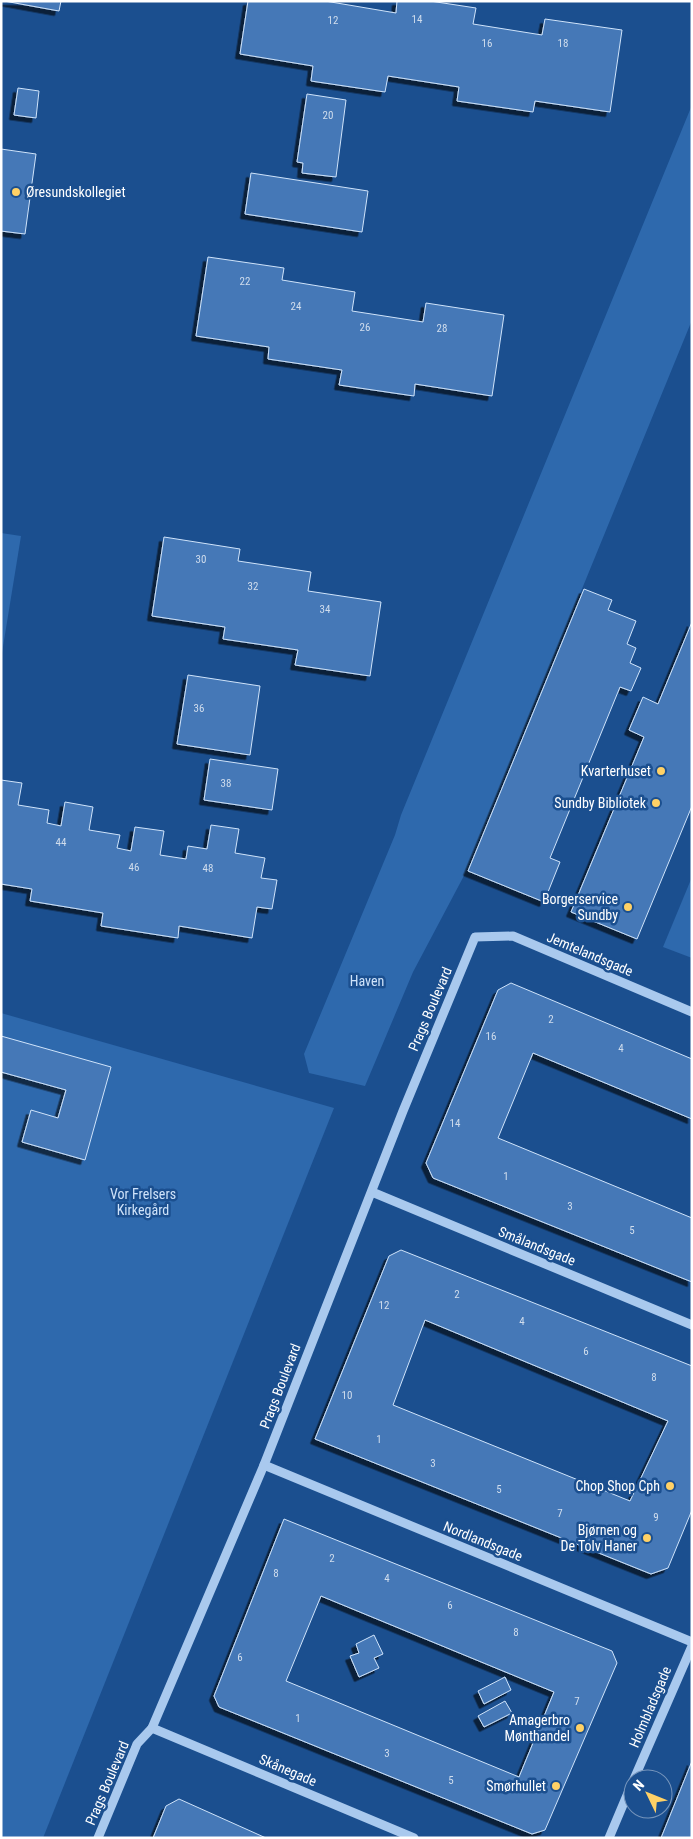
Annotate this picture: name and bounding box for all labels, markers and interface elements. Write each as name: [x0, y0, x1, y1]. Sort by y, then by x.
house number: 14: [412, 13, 423, 26]
house number: 12: [328, 14, 338, 27]
house number: 16: [482, 37, 492, 50]
house number: 18: [558, 37, 568, 50]
house number: 20: [323, 109, 333, 122]
place label: Øresundskollegiet: [26, 184, 126, 200]
marker: Øresundskollegiet: [10, 186, 22, 198]
house number: 22: [240, 275, 250, 288]
house number: 24: [291, 300, 302, 313]
house number: 26: [360, 321, 370, 334]
house number: 28: [437, 322, 447, 335]
house number: 30: [196, 553, 206, 566]
house number: 32: [248, 580, 258, 593]
house number: 34: [320, 603, 331, 616]
house number: 36: [194, 702, 204, 715]
place label: Kvarterhuset: [581, 763, 651, 779]
marker: Kvarterhuset: [655, 765, 667, 777]
house number: 38: [221, 777, 231, 790]
place label: Sundby Bibliotek: [554, 795, 647, 811]
marker: Sundby Bibliotek: [650, 797, 662, 809]
house number: 44: [56, 836, 67, 849]
house number: 46: [129, 861, 139, 874]
house number: 48: [203, 862, 213, 875]
place label: Borgerservice Sundby: [542, 891, 618, 923]
marker: Borgerservice Sundby: [622, 901, 634, 913]
street label: Jemtelandsgade: [545, 929, 636, 979]
street label: Prags Boulevard: [405, 965, 455, 1053]
park label: Haven: [350, 973, 384, 989]
house number: 2: [548, 1013, 554, 1026]
house number: 16: [486, 1030, 496, 1043]
house number: 4: [618, 1042, 624, 1055]
house number: 14: [450, 1117, 461, 1130]
house number: 1: [503, 1170, 509, 1183]
park label: Vor Frelsers Kirkegård: [110, 1186, 176, 1218]
house number: 3: [567, 1200, 573, 1213]
street label: Smålandsgade: [496, 1223, 578, 1269]
house number: 5: [629, 1224, 635, 1237]
house number: 2: [454, 1288, 460, 1301]
house number: 12: [379, 1299, 389, 1312]
house number: 4: [519, 1315, 525, 1328]
street label: Prags Boulevard: [256, 1341, 304, 1431]
house number: 6: [583, 1345, 589, 1358]
house number: 8: [651, 1371, 657, 1384]
house number: 10: [342, 1389, 352, 1402]
house number: 1: [376, 1433, 382, 1446]
house number: 3: [430, 1457, 436, 1470]
place label: Chop Shop Cph: [575, 1478, 660, 1494]
marker: Chop Shop Cph: [664, 1480, 676, 1492]
house number: 5: [496, 1483, 502, 1496]
house number: 7: [557, 1507, 563, 1520]
house number: 9: [653, 1511, 659, 1524]
street label: Nordlandsgade: [441, 1518, 525, 1564]
place label: Bjørnen og De Tolv Haner: [560, 1522, 637, 1554]
marker: Bjørnen og De Tolv Haner: [641, 1532, 653, 1544]
house number: 2: [329, 1552, 335, 1565]
house number: 8: [273, 1567, 279, 1580]
house number: 4: [384, 1572, 390, 1585]
house number: 6: [447, 1599, 453, 1612]
house number: 8: [513, 1626, 519, 1639]
house number: 6: [237, 1651, 243, 1664]
street label: Holmbladsgade: [626, 1664, 674, 1750]
house number: 7: [574, 1695, 580, 1708]
house number: 1: [295, 1712, 301, 1725]
place label: Amagerbro Mønthandel: [505, 1712, 570, 1744]
marker: Amagerbro Mønthandel: [574, 1722, 586, 1734]
street label: Prags Boulevard: [82, 1739, 132, 1827]
house number: 3: [384, 1747, 390, 1760]
street label: Skånegade: [257, 1751, 319, 1789]
north arrow: [623, 1769, 673, 1819]
house number: 5: [448, 1774, 454, 1787]
text: N: [630, 1777, 647, 1794]
place label: Smørhullet: [486, 1778, 546, 1794]
marker: Smørhullet: [550, 1780, 562, 1792]

